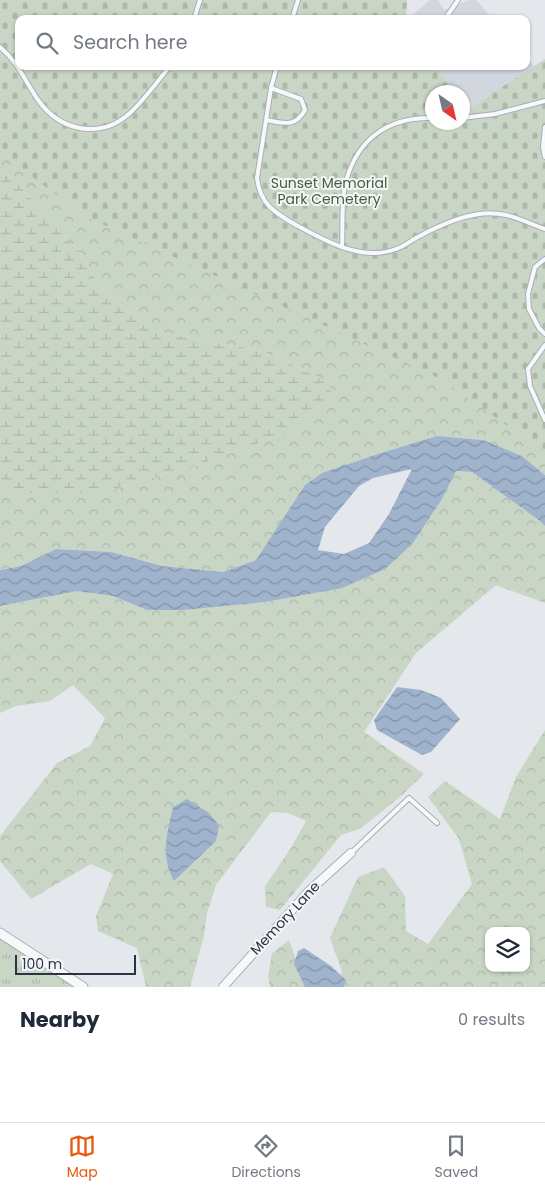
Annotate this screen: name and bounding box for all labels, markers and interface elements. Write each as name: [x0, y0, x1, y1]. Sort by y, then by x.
search box: [15, 15, 530, 70]
icon: search: [33, 29, 61, 57]
text: Search here: [73, 29, 187, 56]
north arrow: [425, 85, 470, 130]
park label: Sunset Memorial Park Cemetery: [271, 173, 387, 209]
street label: Memory Lane: [246, 877, 325, 959]
map controls: [485, 927, 530, 972]
button: layers: [485, 927, 530, 972]
scale bar: [15, 952, 136, 975]
text: 100 m: [22, 954, 62, 974]
text: Nearby: [20, 1005, 100, 1034]
text: 0 results: [458, 1008, 525, 1031]
tab: Map: [67, 1132, 98, 1183]
tab: Directions: [231, 1132, 301, 1183]
tab: Saved: [434, 1132, 478, 1183]

